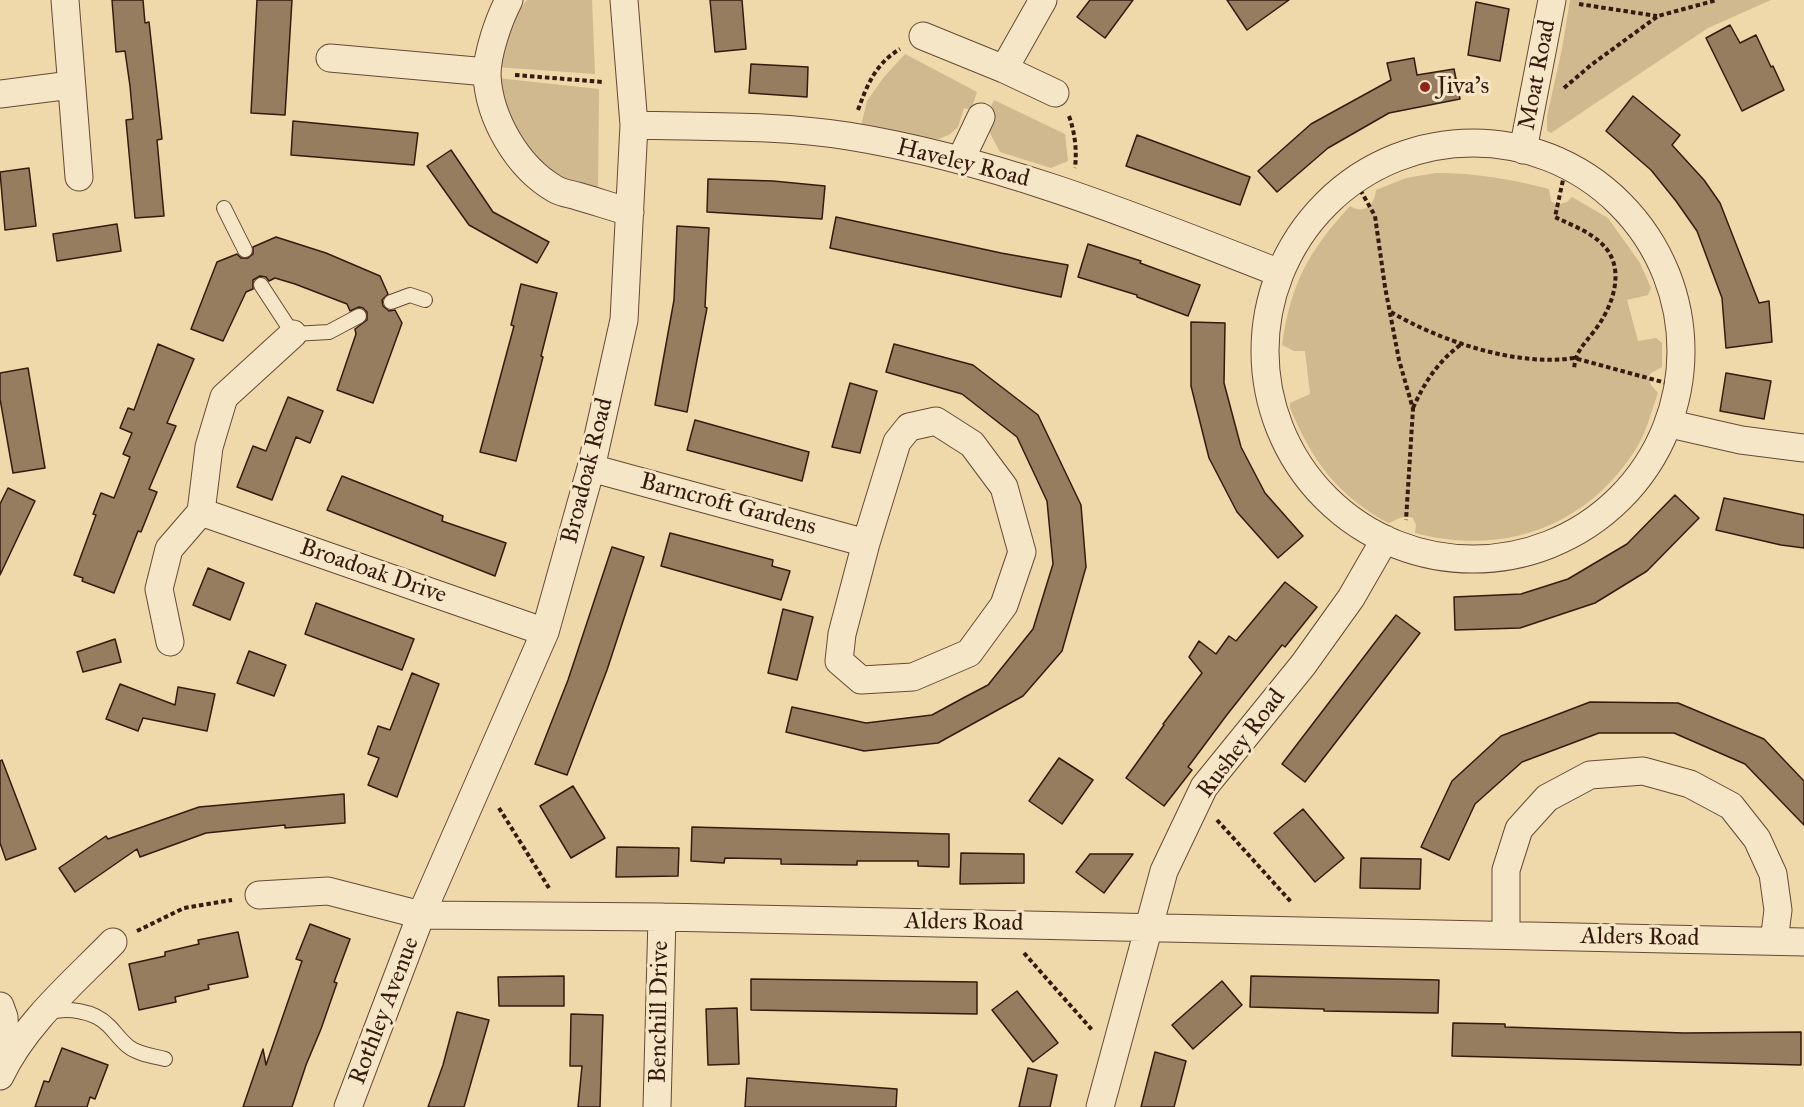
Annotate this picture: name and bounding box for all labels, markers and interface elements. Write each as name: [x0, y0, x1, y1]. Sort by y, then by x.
street label: Moat Road: [1513, 17, 1563, 133]
place label: Jiva's: [1437, 73, 1489, 101]
marker: Jiva's: [1418, 80, 1432, 94]
street label: Haveley Road: [894, 134, 1032, 194]
street label: Broadoak Road: [556, 395, 620, 547]
street label: Barncroft Gardens: [637, 468, 819, 542]
street label: Broadoak Drive: [296, 533, 450, 611]
street label: Rushey Road: [1192, 684, 1292, 804]
street label: Alders Road: [904, 908, 1024, 938]
street label: Alders Road: [1580, 923, 1700, 953]
street label: Rothley Avenue: [344, 933, 426, 1089]
street label: Benchill Drive: [644, 940, 676, 1084]

